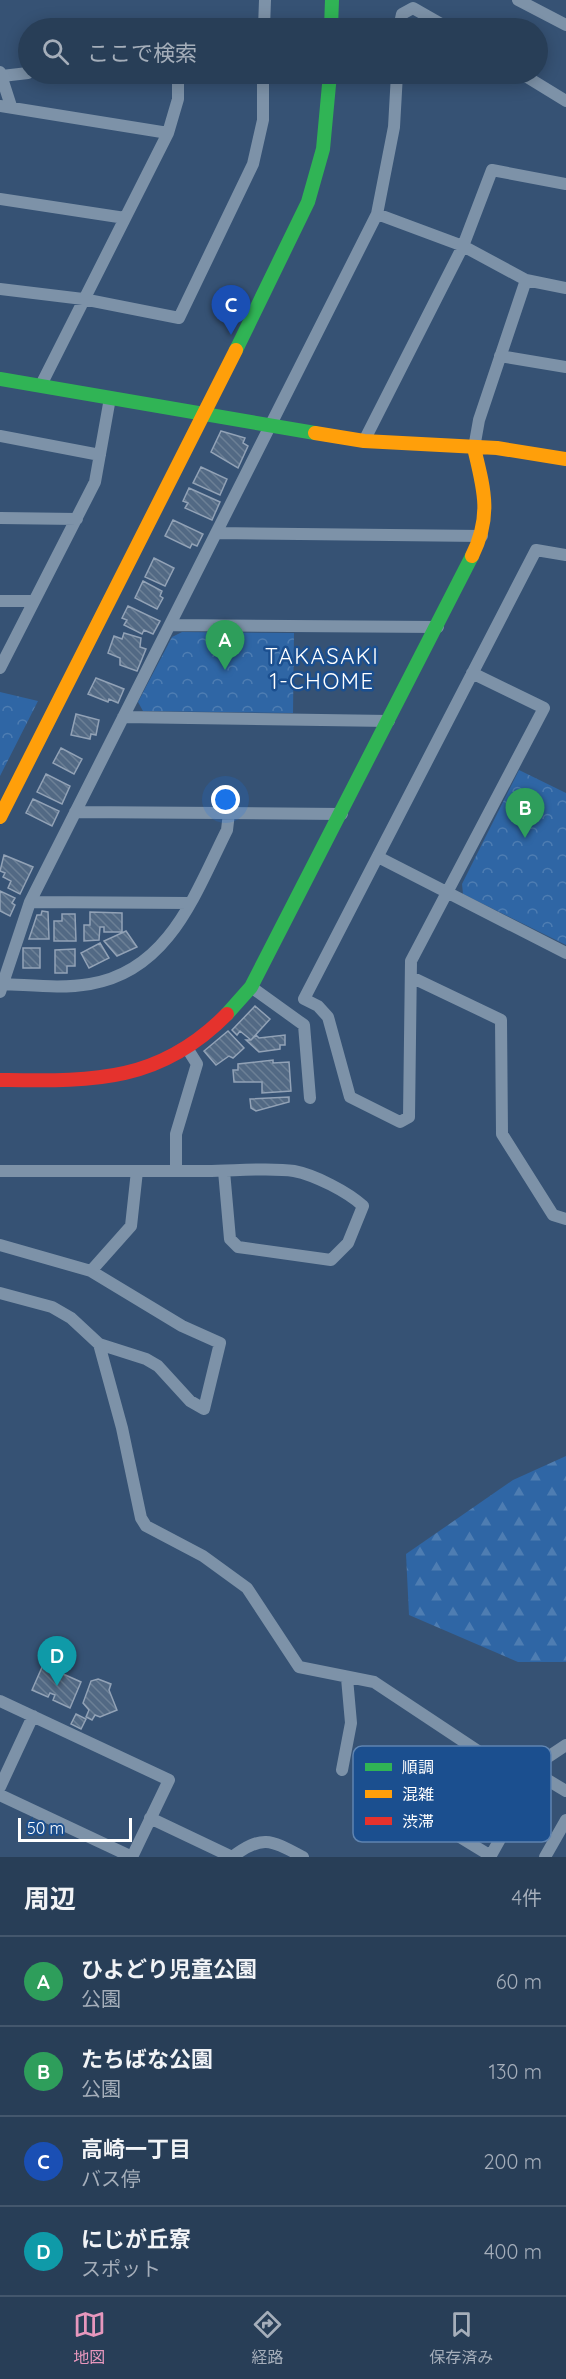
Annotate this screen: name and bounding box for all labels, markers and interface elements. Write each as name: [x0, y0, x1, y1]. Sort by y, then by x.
search box: [18, 18, 548, 84]
icon: search: [39, 35, 72, 68]
text: ここで検索: [87, 39, 197, 67]
pin: C: [212, 286, 250, 335]
pin: A: [206, 620, 244, 670]
district label: TAKASAKI 1-CHOME: [265, 642, 379, 695]
your location: [211, 785, 240, 814]
pin: B: [506, 788, 544, 838]
pin: D: [38, 1636, 76, 1686]
legend: [353, 1746, 551, 1842]
text: 順調: [402, 1757, 434, 1777]
text: 混雑: [402, 1784, 434, 1804]
text: 渋滞: [402, 1811, 434, 1831]
scale bar: [18, 1815, 132, 1842]
text: 50 m: [27, 1818, 64, 1838]
text: 周辺: [24, 1882, 76, 1915]
text: 4件: [511, 1885, 542, 1910]
text: ひよどり児童公園: [81, 1955, 257, 1983]
text: A: [37, 1969, 50, 1994]
text: 60 m: [496, 1969, 542, 1994]
text: 公園: [81, 1986, 121, 2011]
text: たちばな公園: [81, 2045, 213, 2073]
text: B: [37, 2059, 50, 2084]
text: 130 m: [489, 2059, 542, 2084]
text: 公園: [81, 2076, 121, 2101]
text: 高崎一丁目: [81, 2135, 191, 2163]
text: C: [37, 2149, 50, 2174]
text: 200 m: [483, 2149, 542, 2174]
text: バス停: [81, 2166, 141, 2191]
text: にじが丘寮: [81, 2225, 191, 2253]
text: D: [36, 2239, 51, 2264]
text: 400 m: [484, 2239, 542, 2264]
text: スポット: [81, 2256, 161, 2281]
tab: 地図: [73, 2308, 106, 2368]
tab: 経路: [251, 2308, 284, 2368]
tab: 保存済み: [429, 2308, 493, 2368]

